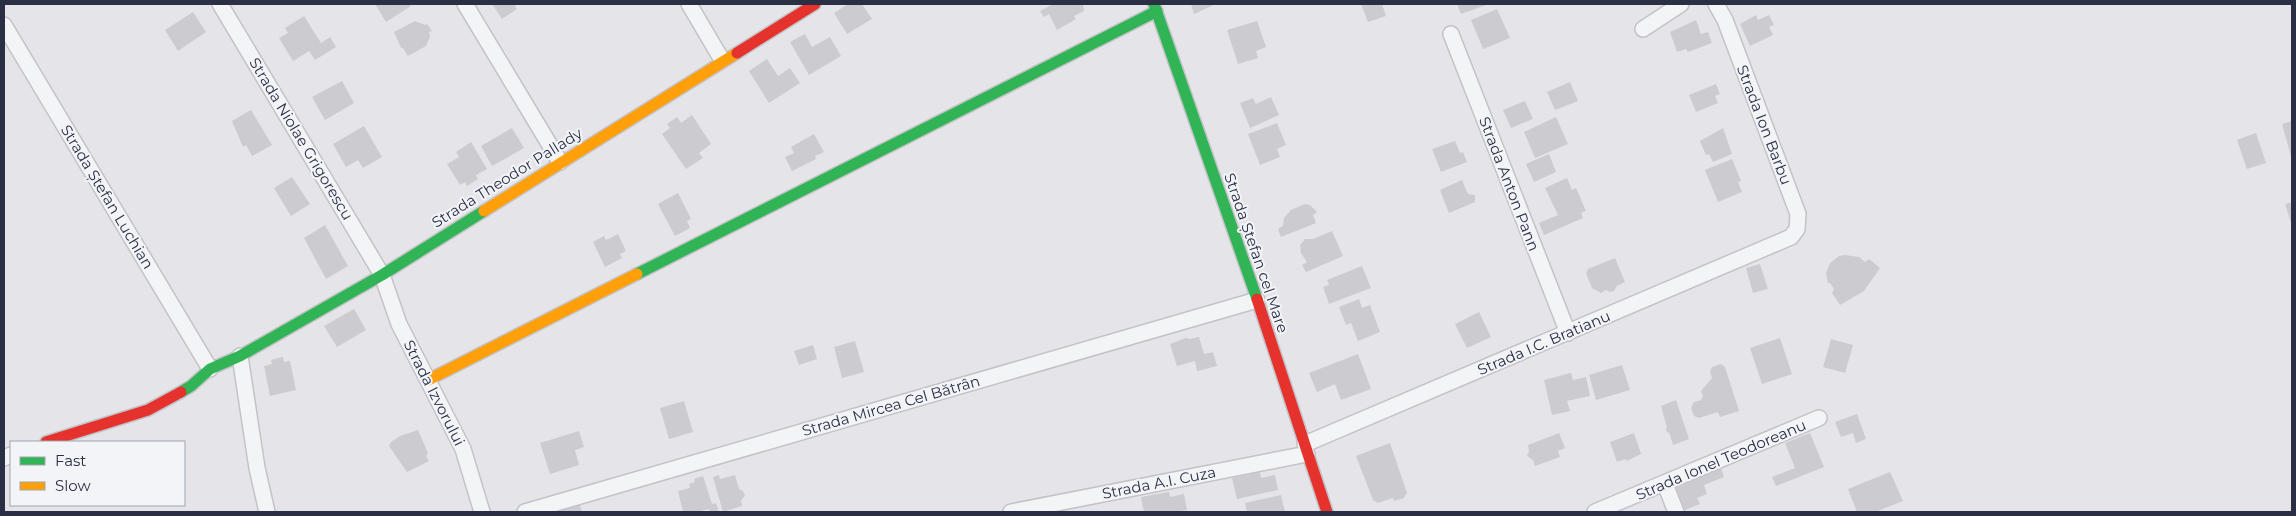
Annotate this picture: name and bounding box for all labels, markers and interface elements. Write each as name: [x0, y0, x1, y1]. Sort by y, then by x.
street label: Strada Niolae Grigorescu: [245, 54, 357, 223]
street label: Strada Ion Barbu: [1733, 62, 1796, 187]
street label: Strada Anton Pann: [1475, 114, 1544, 254]
street label: Strada Ștefan Luchian: [56, 121, 158, 273]
street label: Strada Theodor Pallady: [428, 123, 586, 232]
street label: Strada Ștefan cel Mare: [1219, 170, 1293, 336]
street label: Strada I.C. Bratianu: [1474, 306, 1613, 379]
street label: Strada Izvorului: [400, 337, 469, 449]
street label: Strada Mircea Cel Bătrân: [800, 371, 982, 440]
street label: Strada Ionel Teodoreanu: [1633, 415, 1809, 504]
legend: [10, 441, 185, 506]
text: Fast: [55, 451, 86, 470]
street label: Strada A.I. Cuza: [1100, 462, 1217, 503]
text: Slow: [55, 476, 91, 495]

